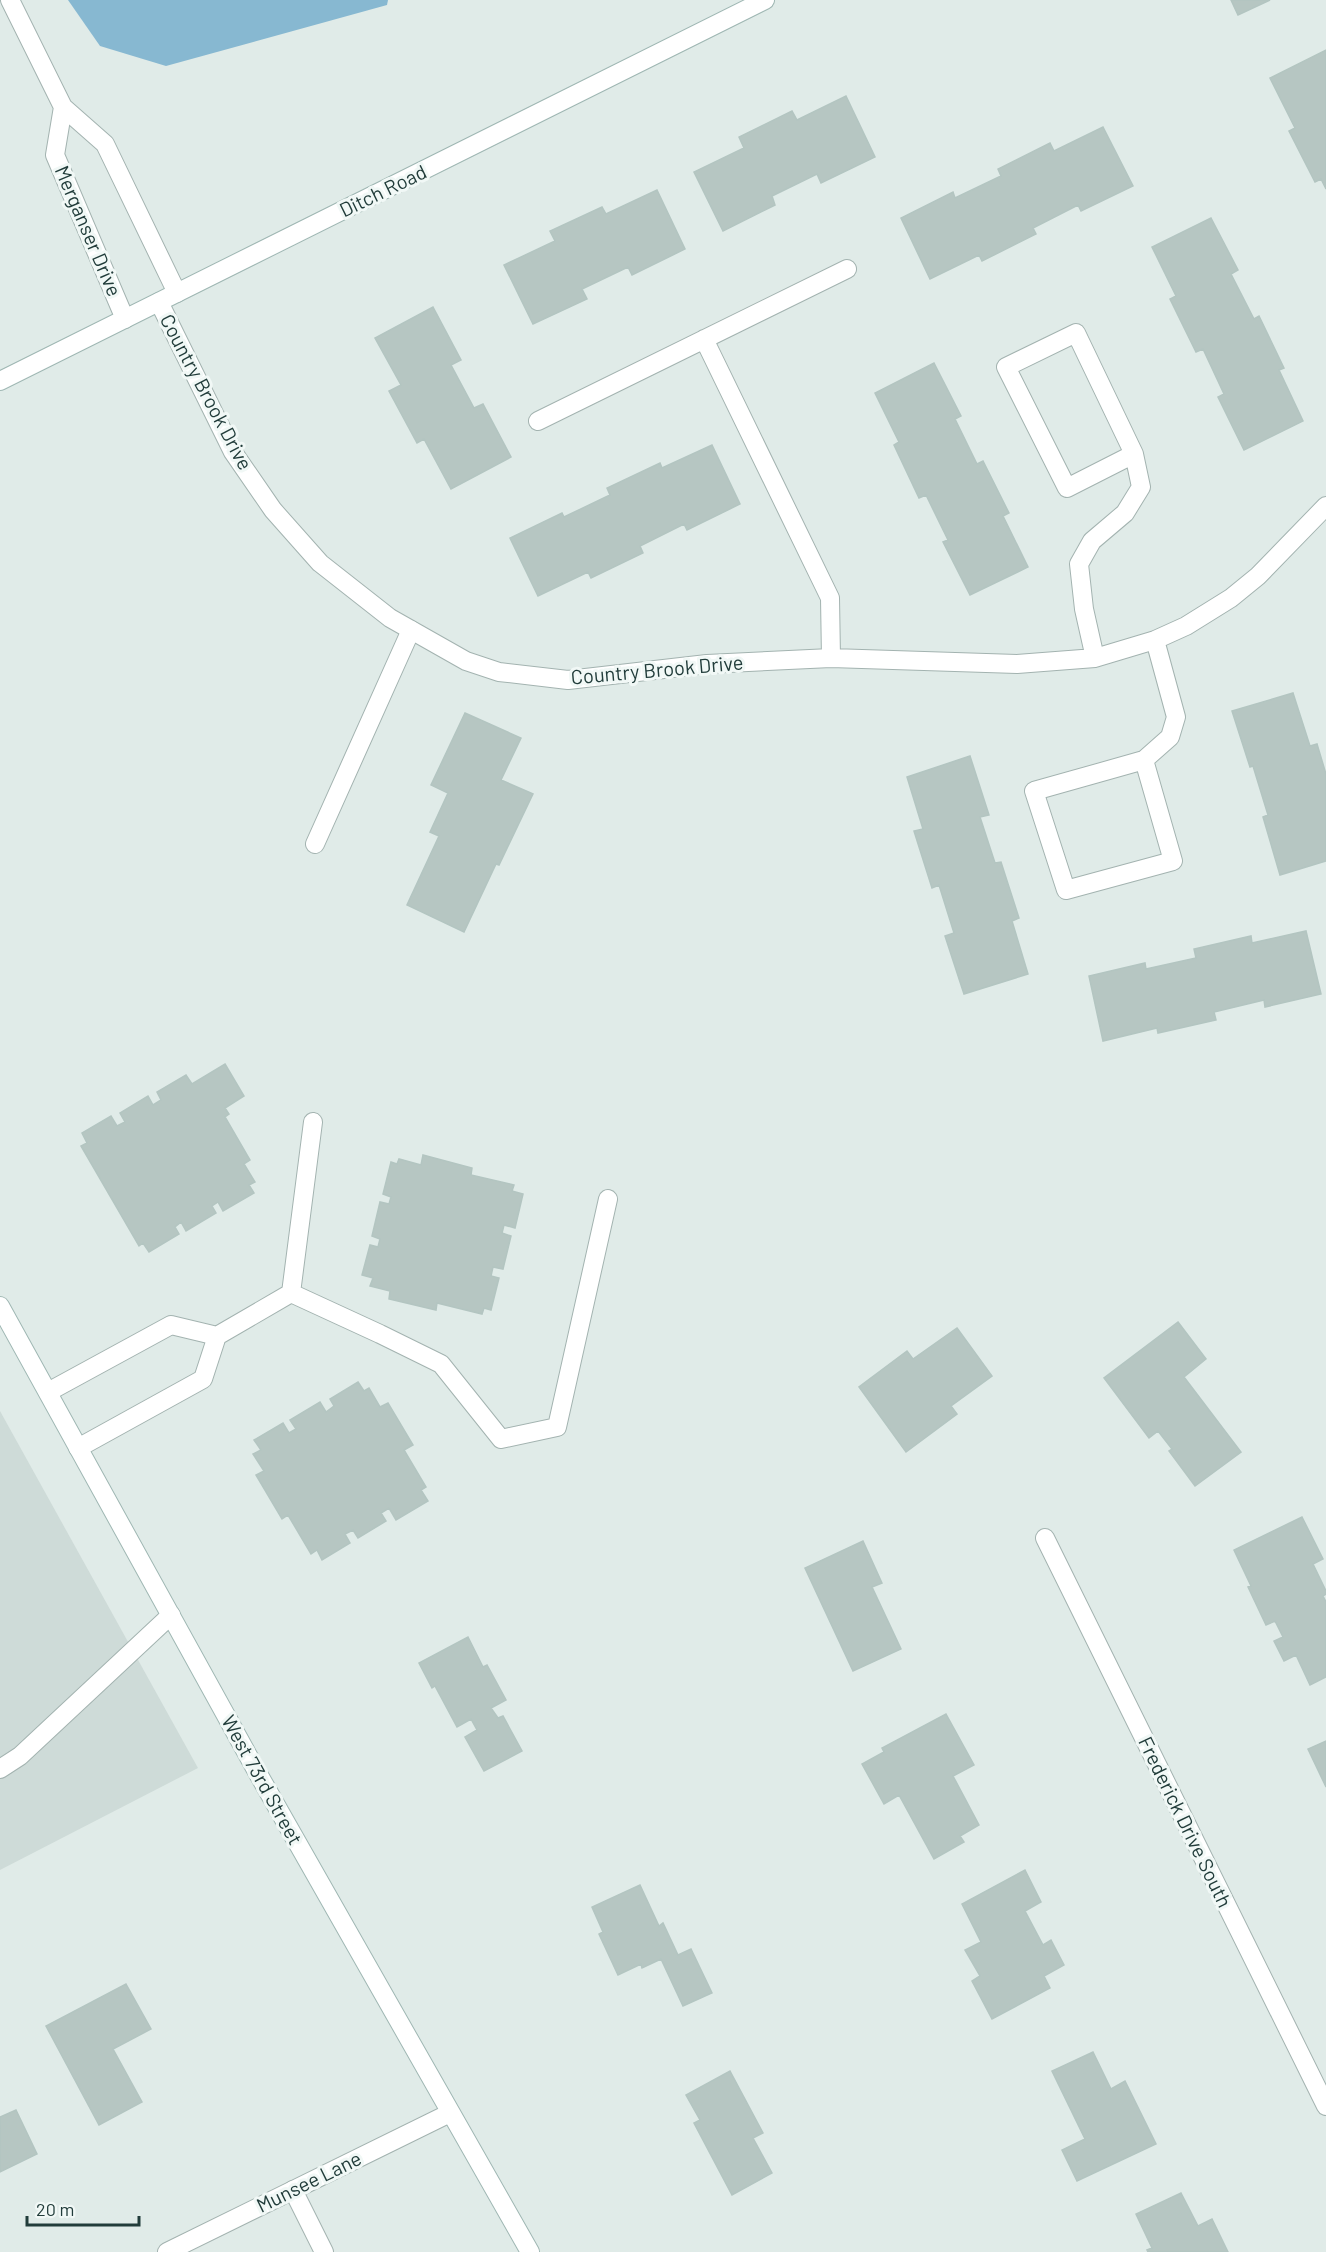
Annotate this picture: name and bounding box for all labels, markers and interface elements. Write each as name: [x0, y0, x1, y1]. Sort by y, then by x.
street label: Ditch Road: [335, 159, 430, 221]
street label: Merganser Drive: [51, 162, 127, 300]
street label: Country Brook Drive: [156, 310, 258, 474]
street label: Country Brook Drive: [570, 650, 744, 688]
street label: West 73rd Street: [217, 1711, 308, 1848]
street label: Frederick Drive South: [1134, 1732, 1238, 1911]
street label: Munsee Lane: [252, 2145, 365, 2217]
scale bar: [27, 2189, 140, 2227]
text: 20 m: [36, 2198, 74, 2220]

